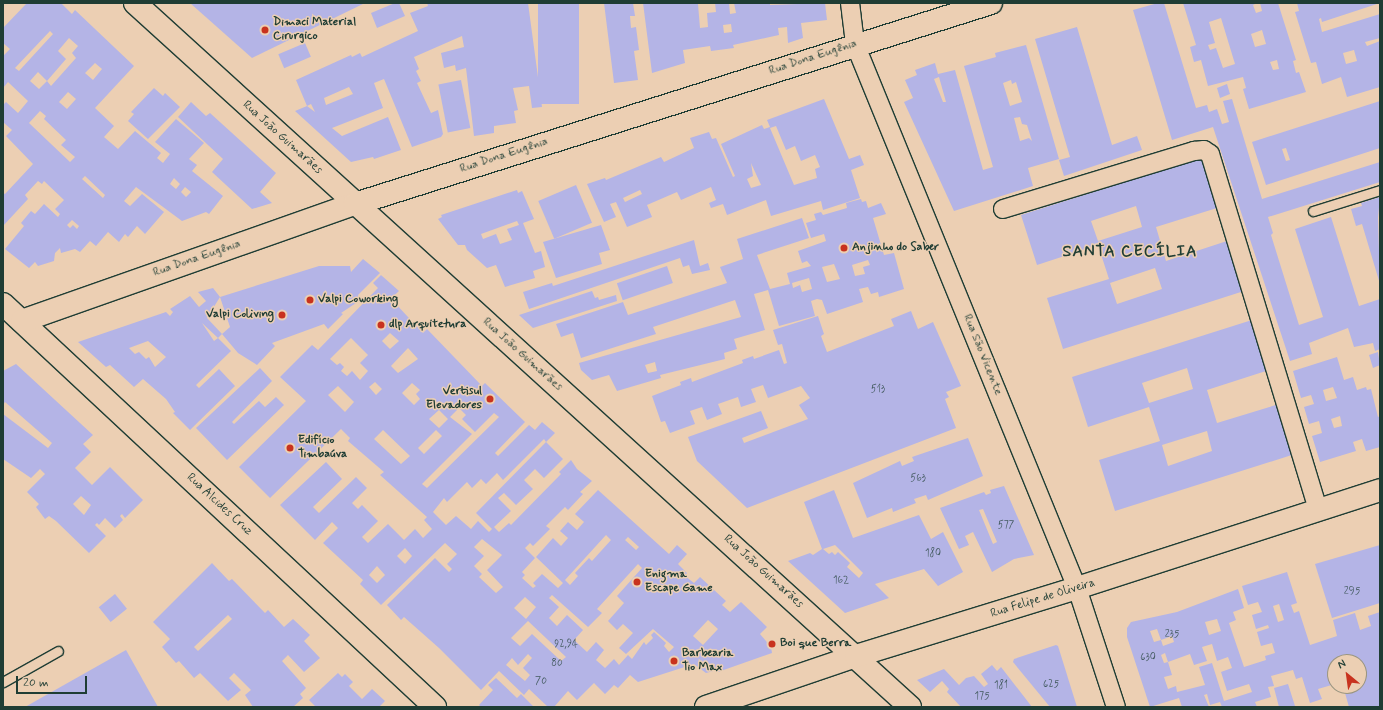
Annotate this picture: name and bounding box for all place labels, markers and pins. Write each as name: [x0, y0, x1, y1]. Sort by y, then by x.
place label: Dimaci Material Cirurgico: [273, 16, 356, 44]
marker: Dimaci Material Cirurgico: [260, 25, 270, 35]
place label: Anjinho do Saber: [852, 241, 940, 255]
marker: Anjinho do Saber: [839, 243, 849, 253]
place label: Valpi Coworking: [318, 293, 398, 307]
marker: Valpi Coworking: [305, 295, 315, 305]
place label: Valpi Coliving: [205, 308, 274, 322]
marker: Valpi Coliving: [277, 310, 287, 320]
place label: dlp Arquitetura: [389, 318, 466, 332]
marker: dlp Arquitetura: [376, 320, 386, 330]
place label: Vertisul Elevadores: [426, 385, 482, 413]
marker: Vertisul Elevadores: [485, 394, 495, 404]
place label: Edifício Timbaúva: [298, 434, 347, 462]
marker: Edifício Timbaúva: [285, 443, 295, 453]
place label: Enigma Escape Game: [645, 568, 713, 596]
marker: Enigma Escape Game: [632, 577, 642, 587]
place label: Boi que Berra: [780, 637, 848, 651]
marker: Boi que Berra: [767, 639, 777, 649]
place label: Barbearia Tio Max: [682, 647, 733, 675]
marker: Barbearia Tio Max: [669, 656, 679, 666]

